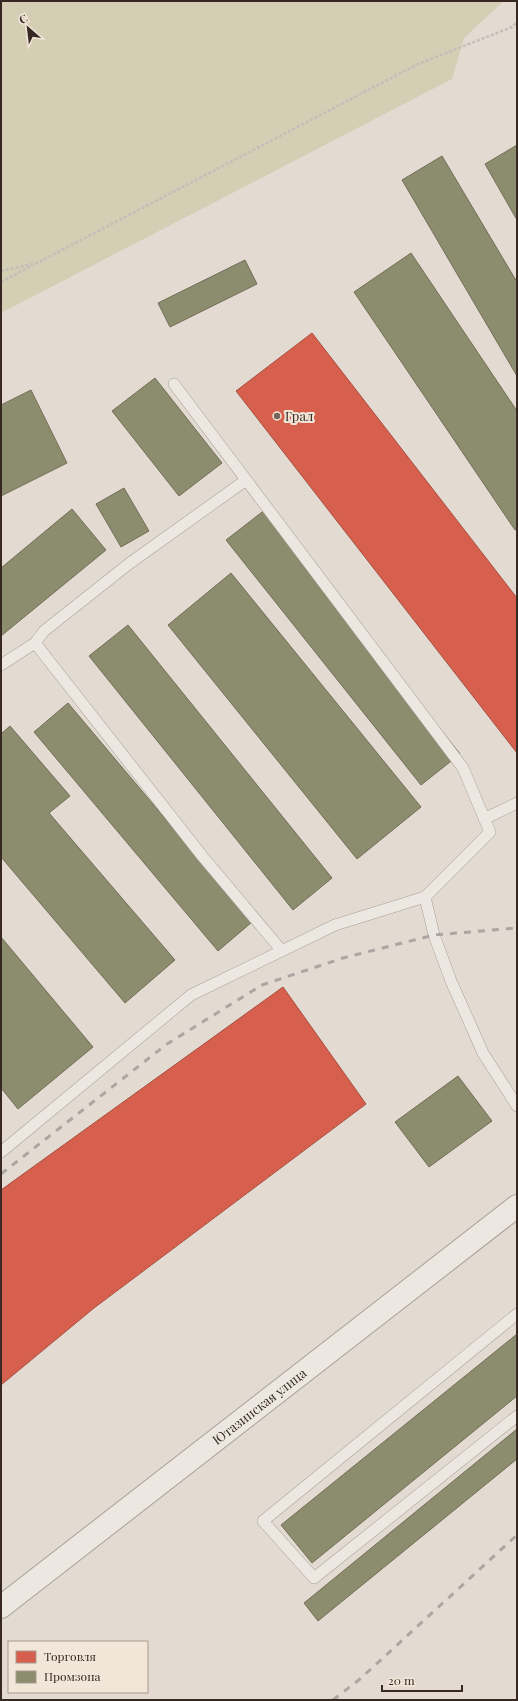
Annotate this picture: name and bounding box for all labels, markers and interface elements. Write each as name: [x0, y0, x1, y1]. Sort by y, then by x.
north arrow: [8, 8, 48, 48]
text: С: [16, 10, 30, 27]
place label: Грал: [285, 407, 313, 424]
marker: Грал: [272, 411, 282, 421]
street label: Ютазинская улица: [208, 1364, 310, 1448]
legend: [8, 1641, 148, 1693]
text: Торговля: [44, 1648, 97, 1664]
scale bar: [382, 1667, 462, 1693]
text: Промзона: [44, 1668, 101, 1684]
text: 20 m: [388, 1672, 415, 1688]

